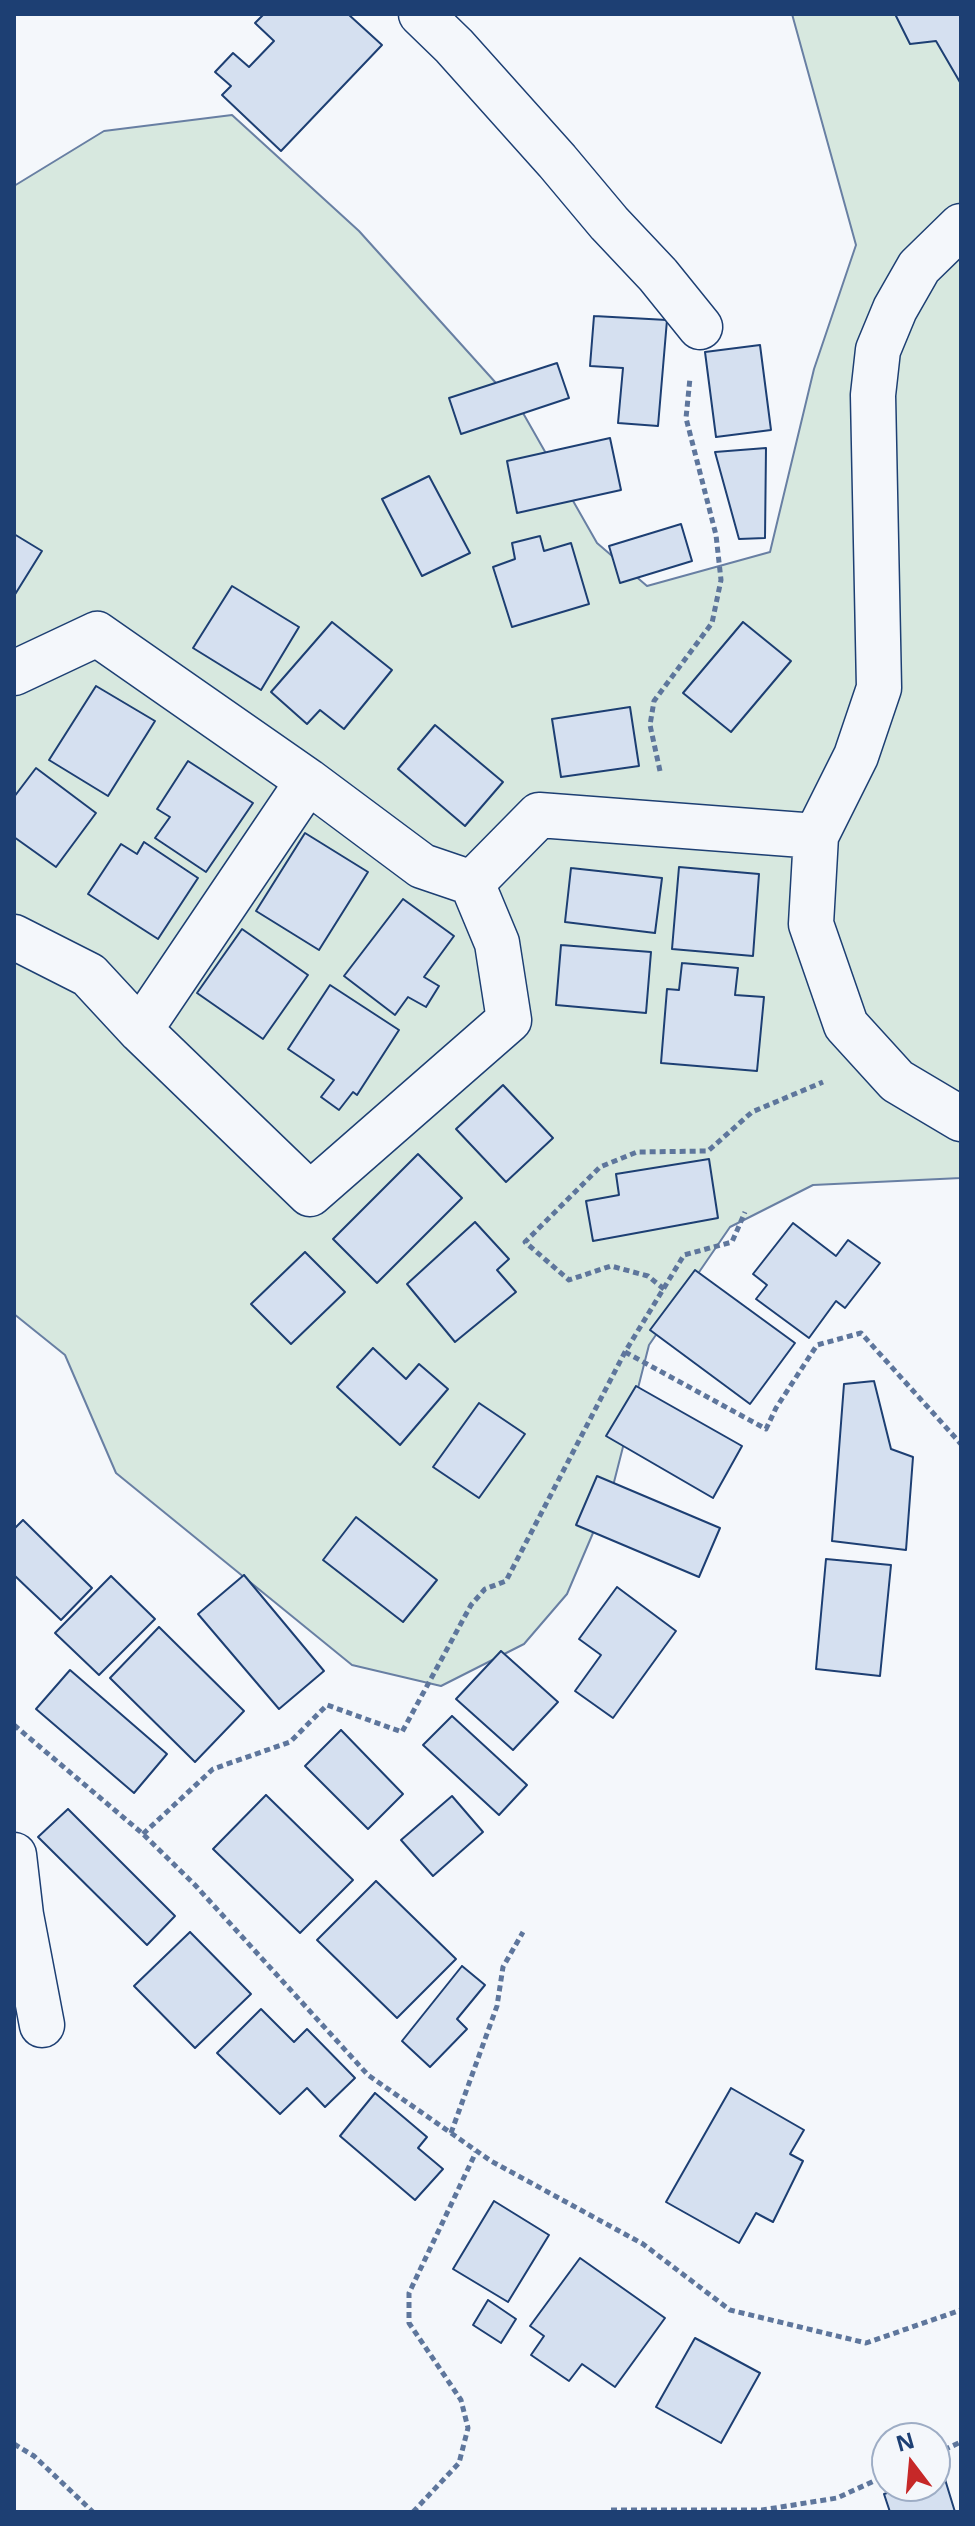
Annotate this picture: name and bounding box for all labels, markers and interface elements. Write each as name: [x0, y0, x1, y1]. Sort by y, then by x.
north arrow: [871, 2422, 951, 2502]
text: N: [892, 2424, 918, 2458]

